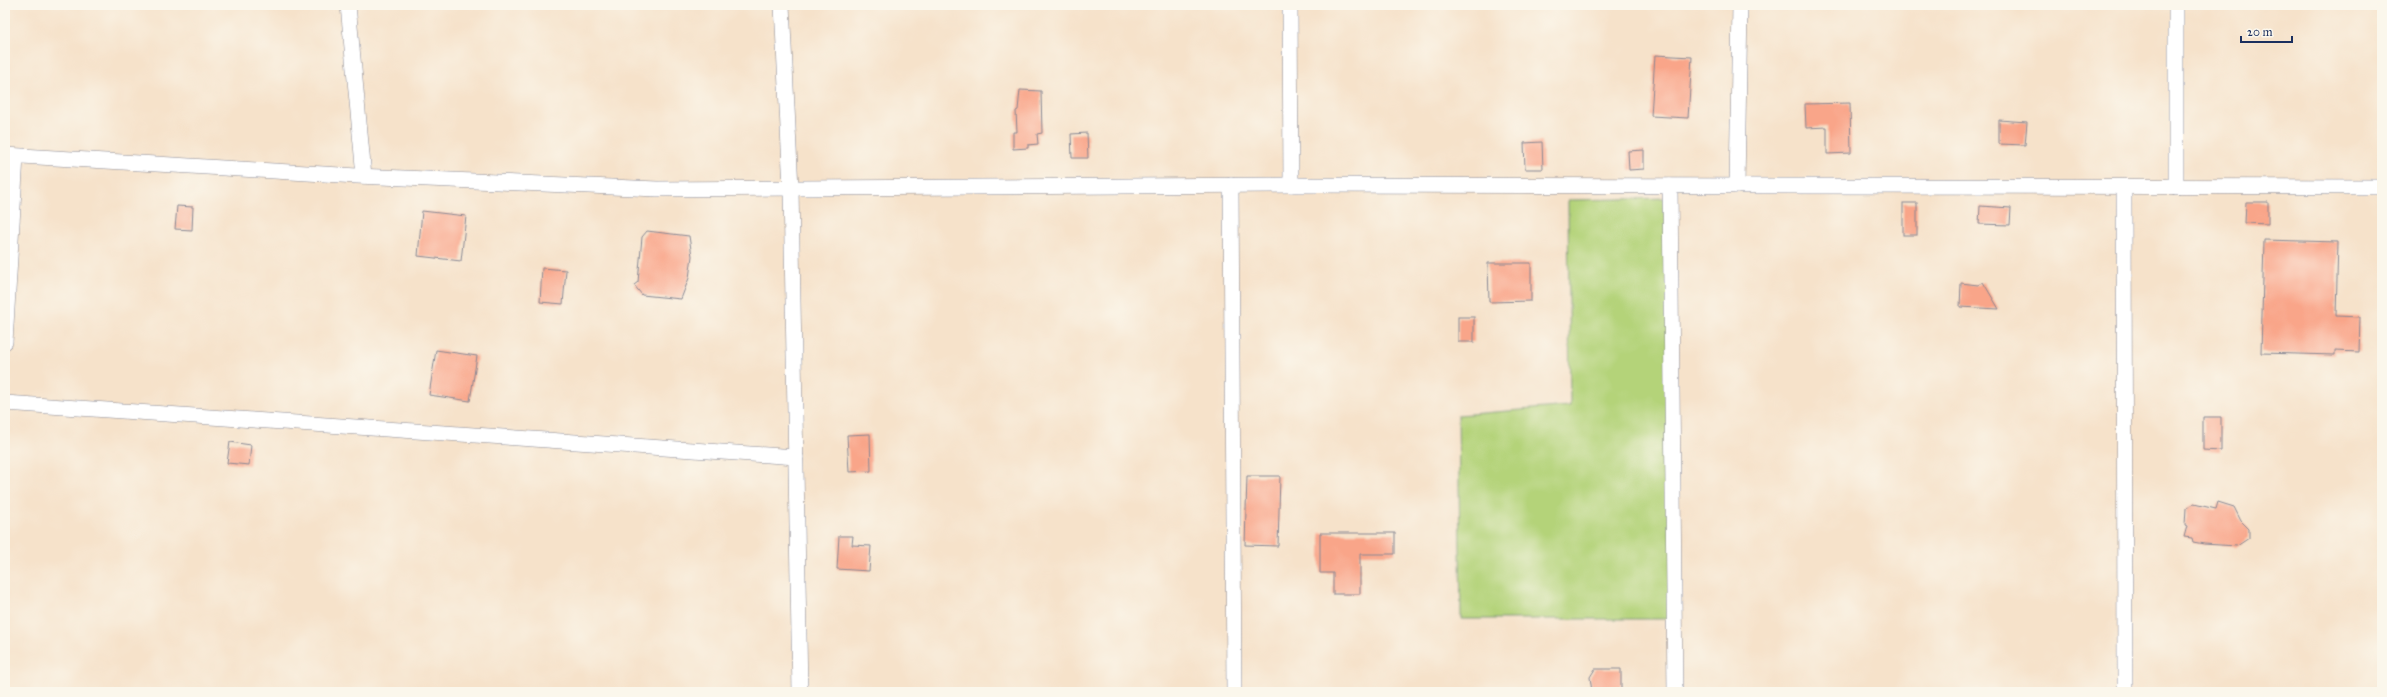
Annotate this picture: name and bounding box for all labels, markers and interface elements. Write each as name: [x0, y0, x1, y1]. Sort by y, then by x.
scale bar: [2241, 18, 2292, 44]
text: 20 m: [2247, 25, 2273, 39]

